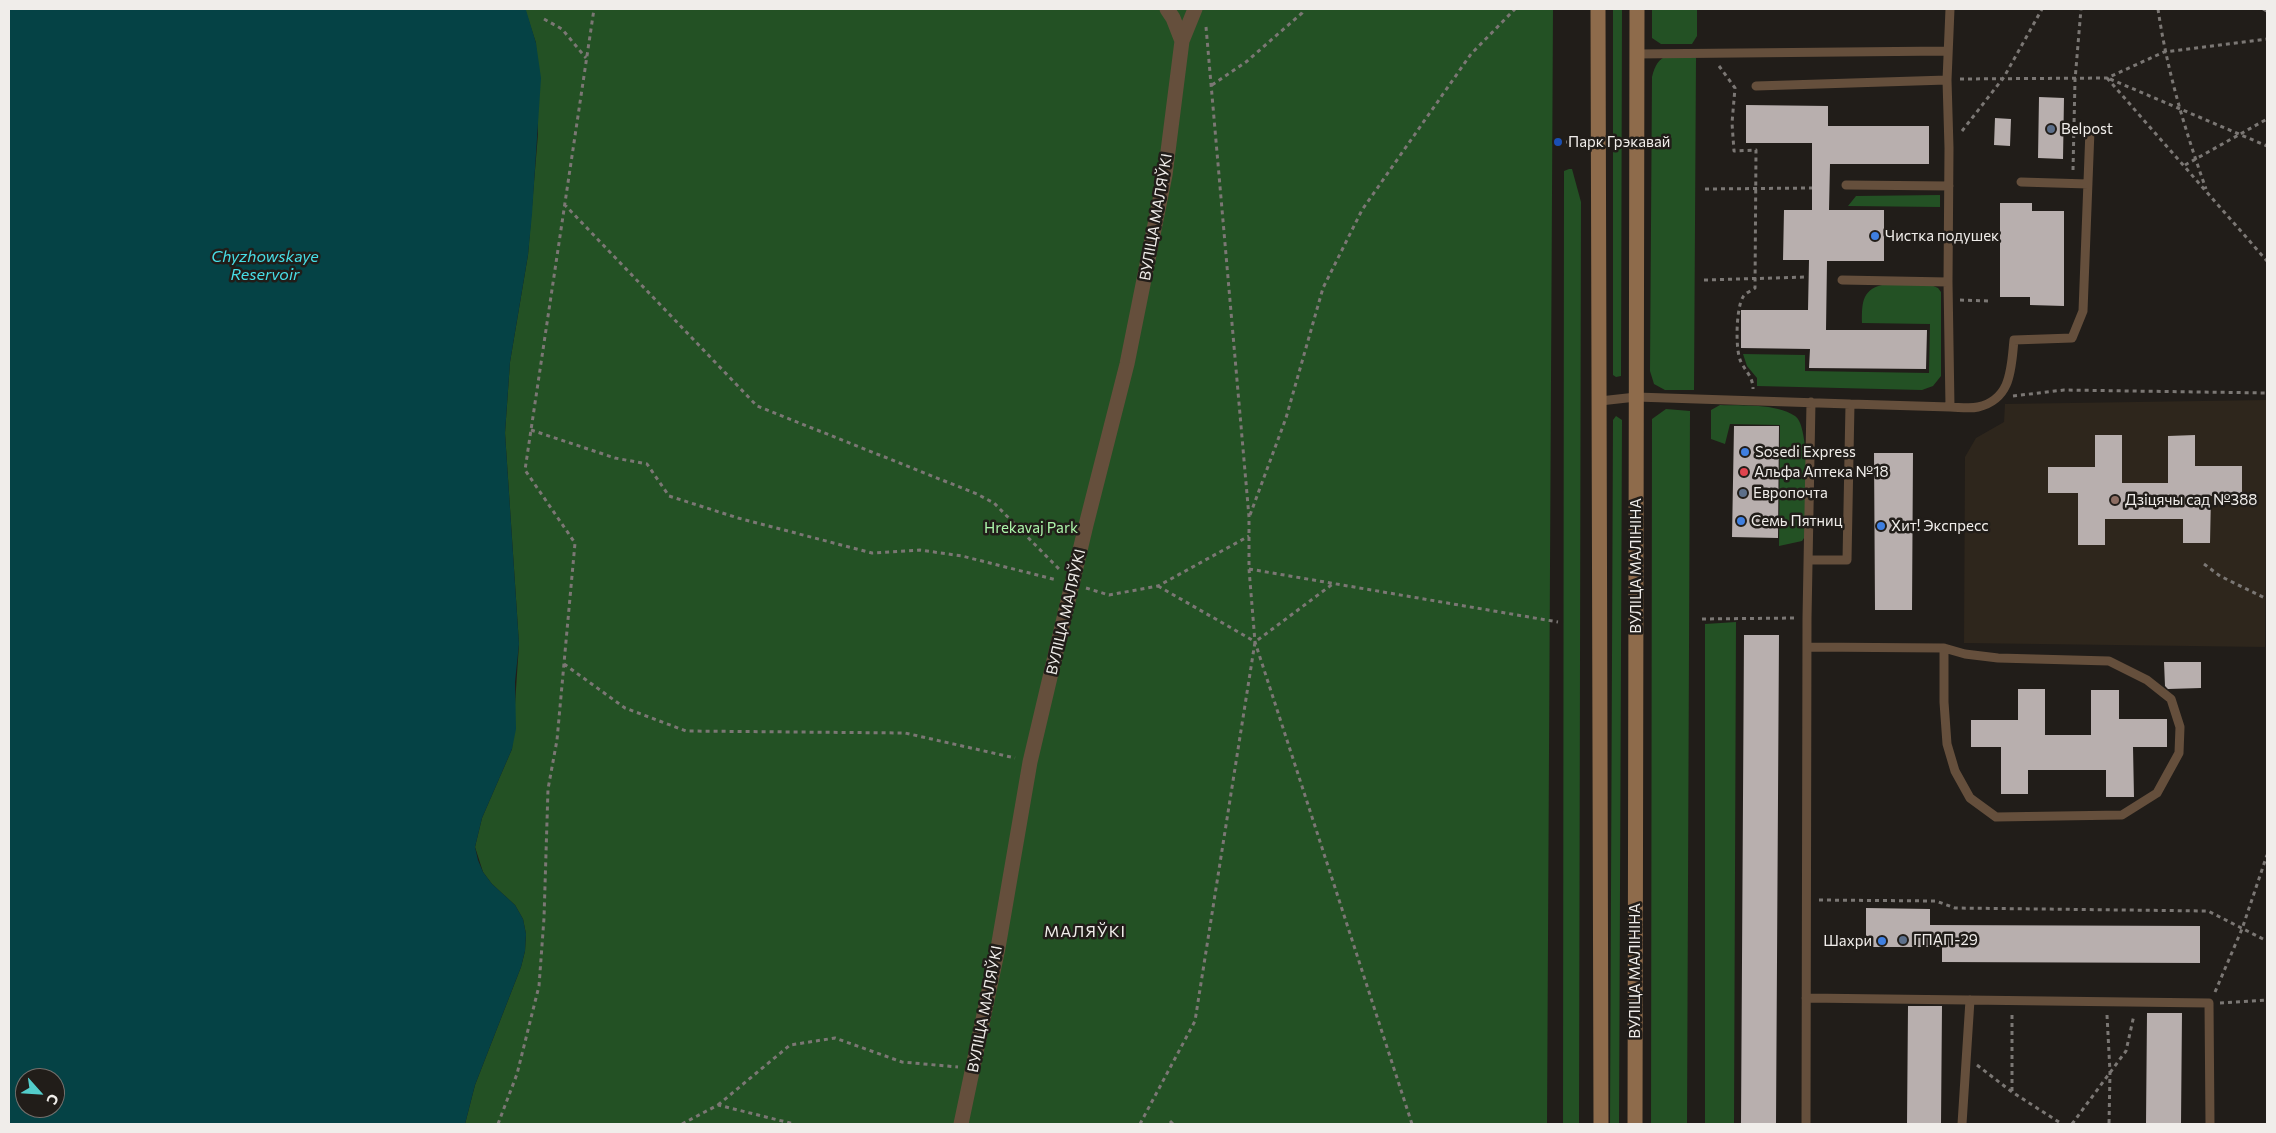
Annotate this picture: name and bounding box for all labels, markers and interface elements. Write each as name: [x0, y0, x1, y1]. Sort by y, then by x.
place label: Belpost: [2061, 120, 2113, 138]
marker: Belpost: [2045, 123, 2057, 135]
place label: Парк Грэкавай: [1568, 133, 1670, 151]
marker: Парк Грэкавай: [1552, 136, 1564, 148]
street label: ВУЛІЦА МАЛЯЎКІ: [1136, 152, 1176, 282]
place label: Чистка подушек: [1885, 227, 1999, 245]
marker: Чистка подушек: [1869, 230, 1881, 242]
water label: Chyzhowskaye Reservoir: [211, 247, 319, 285]
place label: Sosedi Express: [1755, 443, 1856, 461]
marker: Sosedi Express: [1739, 446, 1751, 458]
place label: Альфа Аптека №18: [1754, 463, 1889, 481]
marker: Альфа Аптека №18: [1738, 466, 1750, 478]
place label: Европочта: [1753, 484, 1828, 502]
marker: Европочта: [1737, 487, 1749, 499]
place label: Дзіцячы сад №388: [2125, 491, 2257, 509]
marker: Дзіцячы сад №388: [2109, 494, 2121, 506]
street label: ВУЛІЦА МАЛІНІНА: [1627, 498, 1645, 634]
place label: Семь Пятниц: [1751, 512, 1842, 530]
marker: Семь Пятниц: [1735, 515, 1747, 527]
place label: Хит! Экспресс: [1891, 517, 1989, 535]
park label: Hrekavaj Park: [984, 519, 1078, 537]
marker: Хит! Экспресс: [1875, 520, 1887, 532]
street label: ВУЛІЦА МАЛЯЎКІ: [1043, 547, 1089, 677]
street label: ВУЛІЦА МАЛІНІНА: [1626, 903, 1644, 1039]
district label: МАЛЯЎКІ: [1043, 922, 1127, 942]
place label: ГПАП-29: [1913, 931, 1978, 949]
place label: Шахри: [1823, 932, 1872, 950]
marker: ГПАП-29: [1897, 934, 1909, 946]
marker: Шахри: [1876, 935, 1888, 947]
street label: ВУЛІЦА МАЛЯЎКІ: [964, 944, 1006, 1074]
north arrow: [15, 1068, 65, 1118]
text: С: [43, 1091, 63, 1107]

